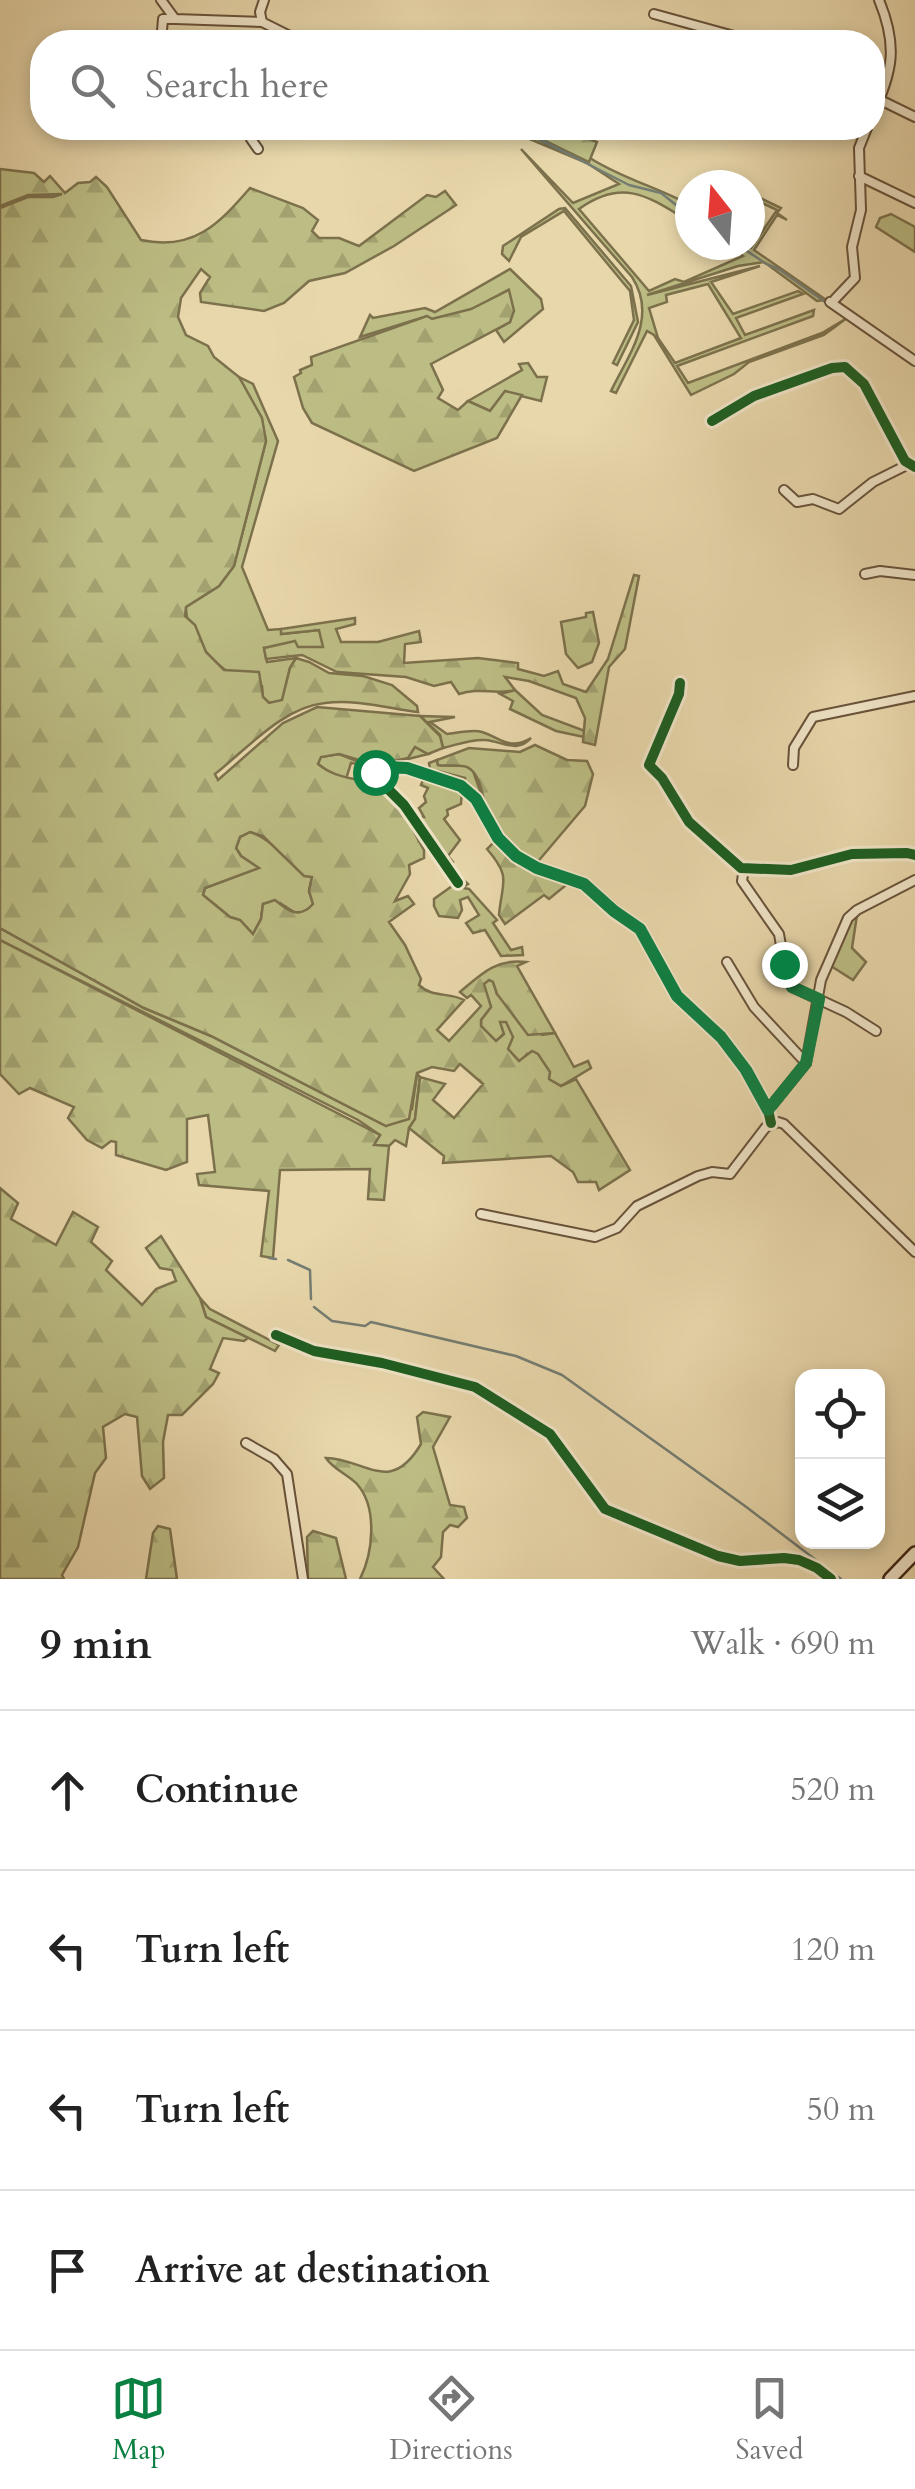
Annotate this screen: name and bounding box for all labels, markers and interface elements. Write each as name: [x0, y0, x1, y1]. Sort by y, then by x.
search box: [30, 30, 885, 140]
icon: search: [65, 58, 120, 113]
text: Search here: [145, 59, 329, 111]
north arrow: [675, 170, 765, 260]
route start: [353, 750, 399, 796]
route end: [762, 942, 808, 988]
map controls: [795, 1369, 885, 1549]
button: locate: [795, 1369, 885, 1459]
button: layers: [795, 1459, 885, 1549]
text: 9 min: [40, 1616, 152, 1673]
text: Walk · 690 m: [690, 1622, 875, 1666]
icon: ahead: [40, 1763, 95, 1818]
text: Continue: [135, 1764, 299, 1816]
text: 520 m: [790, 1768, 875, 1812]
icon: left: [40, 1923, 95, 1978]
text: Turn left: [135, 1924, 289, 1976]
text: 120 m: [790, 1928, 875, 1972]
icon: left: [40, 2083, 95, 2138]
text: Turn left: [135, 2084, 289, 2136]
text: 50 m: [807, 2088, 875, 2132]
icon: arrive: [40, 2243, 95, 2298]
text: Arrive at destination: [135, 2244, 490, 2296]
tab: Map: [111, 2371, 166, 2469]
tab: Directions: [389, 2371, 513, 2469]
tab: Saved: [736, 2371, 804, 2469]

